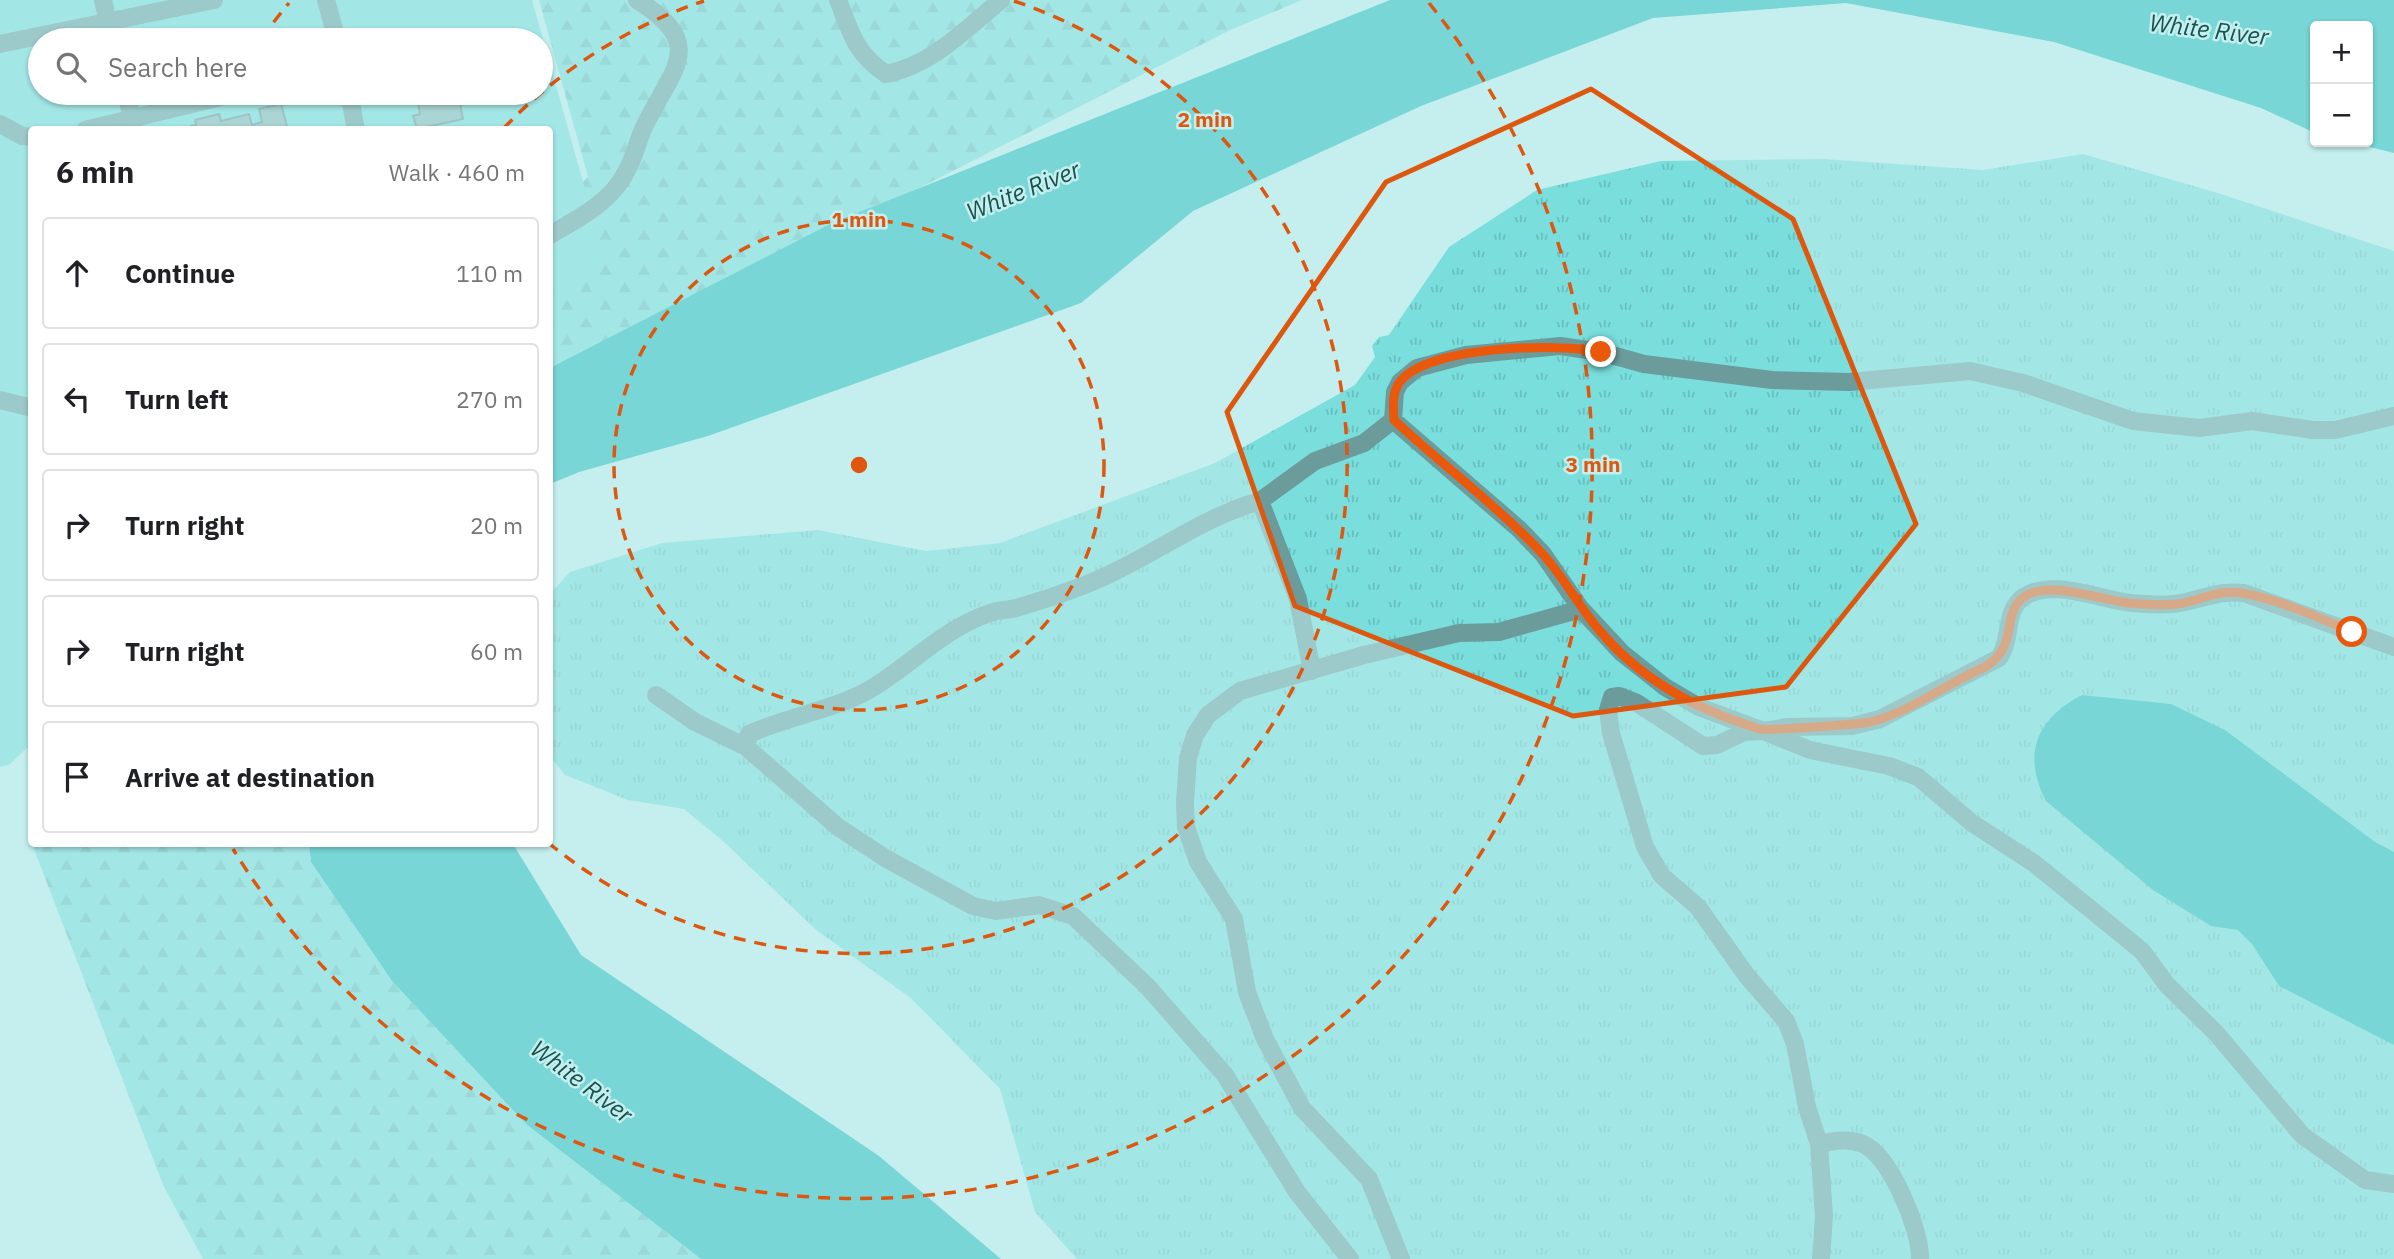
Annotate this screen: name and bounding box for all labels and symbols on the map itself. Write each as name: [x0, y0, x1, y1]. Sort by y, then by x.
water label: White River: [2148, 6, 2272, 52]
text: 2 min: [1178, 105, 1232, 133]
water label: White River: [961, 152, 1086, 227]
text: 1 min: [832, 205, 886, 233]
route end: [1585, 336, 1616, 367]
text: 3 min: [1566, 450, 1620, 478]
centre of rings: [847, 453, 871, 477]
route start: [2336, 616, 2367, 647]
water label: White River: [525, 1032, 640, 1131]

